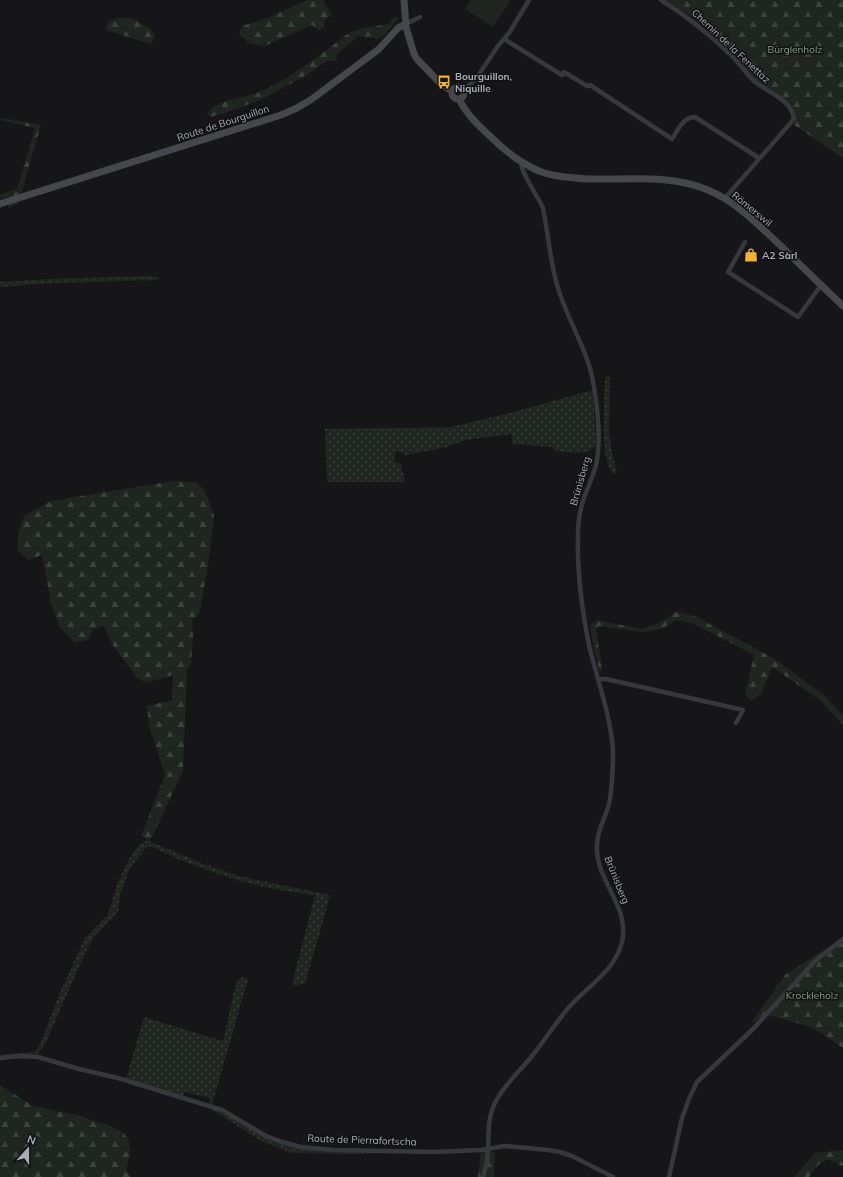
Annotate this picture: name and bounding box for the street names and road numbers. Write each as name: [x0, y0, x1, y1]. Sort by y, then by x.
street label: Chemin de la Fenettaz: [689, 6, 773, 86]
street label: Route de Bourguillon: [175, 102, 271, 144]
street label: Römerswil: [729, 189, 775, 229]
street label: Brünisberg: [567, 455, 593, 507]
street label: Brünisberg: [602, 854, 632, 906]
street label: Route de Pierrafortscha: [307, 1132, 417, 1148]

